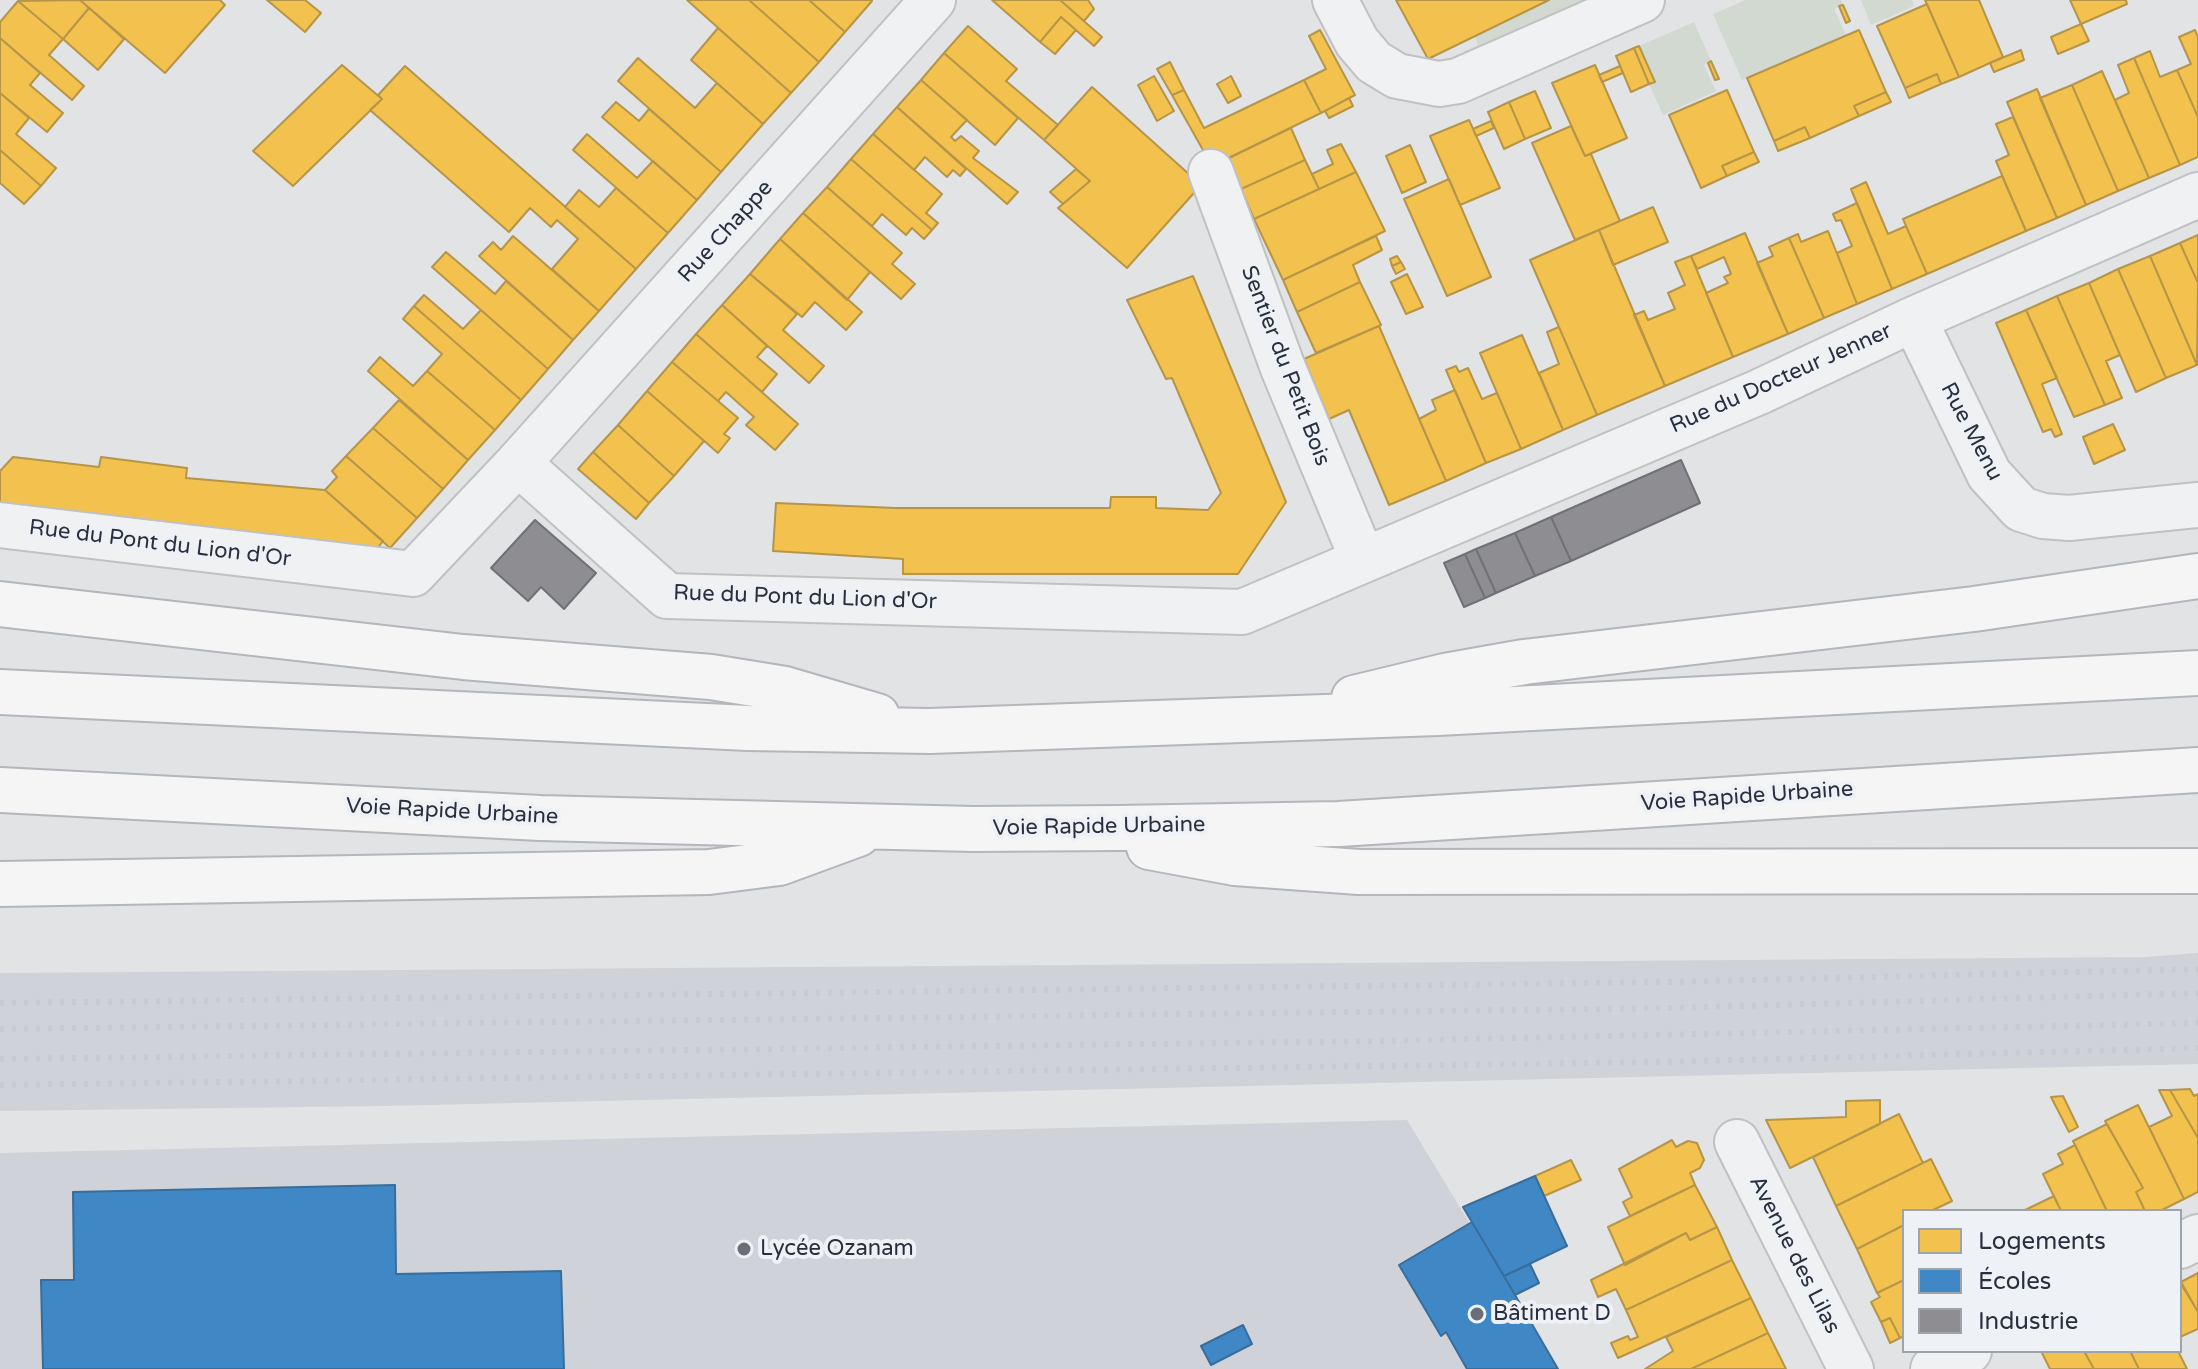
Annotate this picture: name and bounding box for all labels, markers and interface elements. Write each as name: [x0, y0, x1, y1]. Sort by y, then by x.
street label: Rue Chappe: [673, 175, 779, 289]
street label: Sentier du Petit Bois: [1235, 262, 1335, 470]
street label: Rue du Docteur Jenner: [1666, 318, 1896, 440]
street label: Rue Menu: [1934, 378, 2008, 486]
street label: Rue du Pont du Lion d'Or: [27, 515, 293, 573]
street label: Rue du Pont du Lion d'Or: [673, 580, 937, 616]
street label: Voie Rapide Urbaine: [1640, 776, 1854, 818]
street label: Voie Rapide Urbaine: [345, 793, 559, 831]
street label: Voie Rapide Urbaine: [992, 812, 1206, 842]
street label: Avenue des Lilas: [1743, 1172, 1845, 1338]
legend: [1902, 1209, 2182, 1353]
text: Logements: [1978, 1227, 2106, 1256]
place label: Lycée Ozanam: [760, 1236, 914, 1262]
marker: Lycée Ozanam: [735, 1240, 753, 1258]
text: Écoles: [1978, 1267, 2051, 1296]
place label: Bâtiment D: [1493, 1301, 1611, 1327]
marker: Bâtiment D: [1468, 1305, 1486, 1323]
text: Industrie: [1978, 1307, 2078, 1336]

